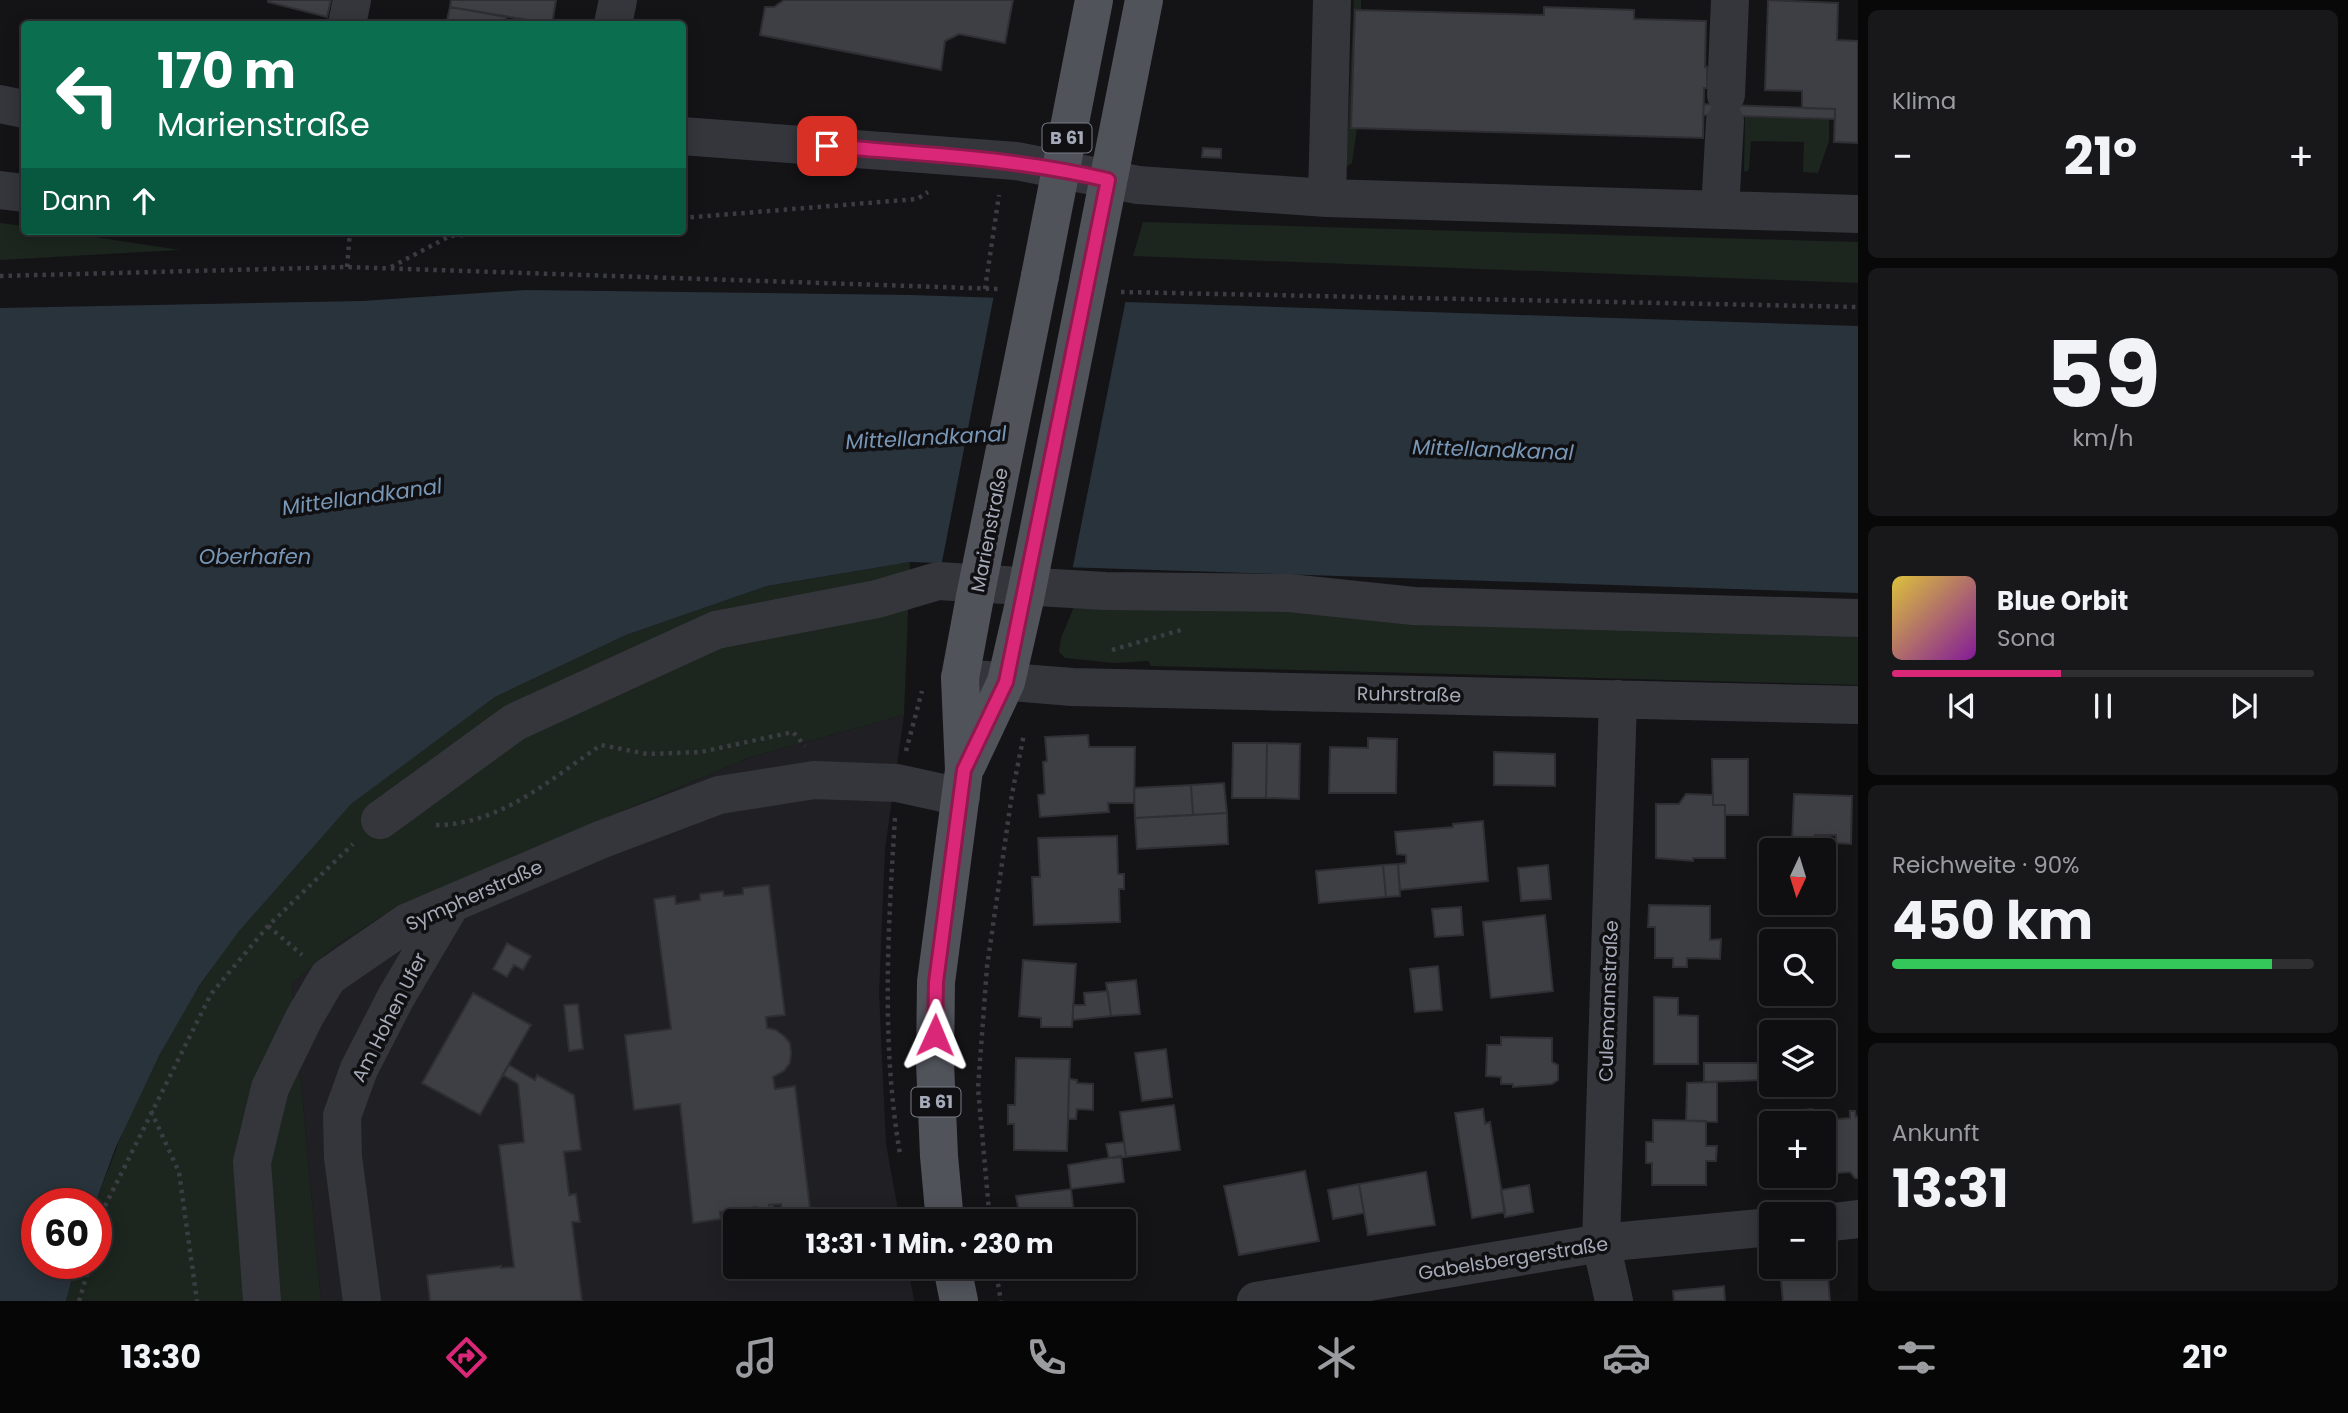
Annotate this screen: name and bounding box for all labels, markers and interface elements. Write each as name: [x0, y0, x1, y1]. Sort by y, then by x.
text: 170 m: [157, 37, 296, 105]
icon: left: [42, 49, 133, 140]
text: Klima: [1892, 85, 1956, 117]
text: Marienstraße: [157, 102, 370, 147]
pin: [797, 116, 857, 176]
text: 21°: [2064, 120, 2137, 193]
road number: B 61: [1042, 124, 1092, 153]
icon: arrive: [808, 127, 846, 165]
text: −: [1892, 130, 1913, 183]
text: +: [2288, 130, 2314, 183]
icon: ahead: [125, 182, 163, 220]
text: Dann: [42, 183, 111, 219]
text: 59: [2045, 311, 2161, 439]
water label: Mittellandkanal: [845, 419, 1008, 456]
text: km/h: [2072, 422, 2134, 454]
water label: Mittellandkanal: [1412, 432, 1575, 467]
street label: Marienstraße: [964, 465, 1015, 595]
water label: Mittellandkanal: [280, 471, 445, 522]
water label: Oberhafen: [199, 542, 311, 571]
text: Blue Orbit: [1997, 583, 2128, 619]
text: Sona: [1997, 622, 2056, 654]
street label: Ruhrstraße: [1357, 680, 1461, 709]
icon: previous: [1943, 687, 1981, 725]
icon: pause: [2084, 687, 2122, 725]
icon: next: [2225, 687, 2263, 725]
north arrow: [1759, 838, 1836, 915]
map controls: [1759, 838, 1836, 1279]
text: Reichweite · 90%: [1892, 849, 2080, 881]
street label: Sympherstraße: [402, 853, 547, 938]
text: 450 km: [1892, 884, 2093, 957]
street label: Culemannstraße: [1592, 920, 1625, 1082]
button: search: [1759, 929, 1836, 1006]
street label: Am Hohen Ufer: [345, 948, 434, 1087]
position arrow: [898, 998, 972, 1072]
button: layers: [1759, 1020, 1836, 1097]
road number: B 61: [912, 1087, 960, 1116]
button: +: [1759, 1111, 1836, 1188]
text: Ankunft: [1892, 1117, 1979, 1149]
text: 13:31: [1892, 1152, 2009, 1225]
speed limit sign: 60: [21, 1188, 112, 1279]
button: −: [1759, 1202, 1836, 1279]
text: 13:31 · 1 Min. · 230 m: [805, 1226, 1054, 1262]
street label: Gabelsbergerstraße: [1416, 1230, 1610, 1287]
icon: directions: [442, 1333, 491, 1382]
icon: music: [732, 1333, 781, 1382]
icon: phone: [1022, 1333, 1071, 1382]
icon: climate: [1312, 1333, 1361, 1382]
icon: car: [1602, 1333, 1651, 1382]
icon: filters: [1892, 1333, 1941, 1382]
text: 13:30: [121, 1334, 201, 1379]
text: 21°: [2182, 1334, 2227, 1379]

